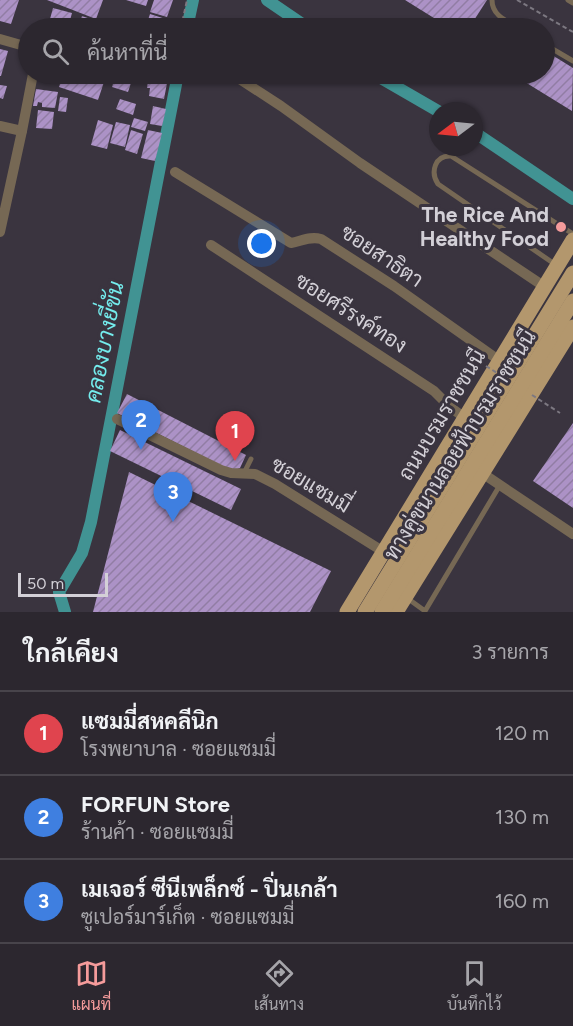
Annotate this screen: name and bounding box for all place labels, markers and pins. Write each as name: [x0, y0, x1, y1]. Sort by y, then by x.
place label: The Rice And Healthy Food: [420, 202, 549, 251]
marker: The Rice And Healthy Food: [554, 220, 568, 234]
pin: 2: [122, 400, 160, 450]
pin: 1: [216, 412, 254, 461]
pin: 3: [154, 472, 192, 522]

